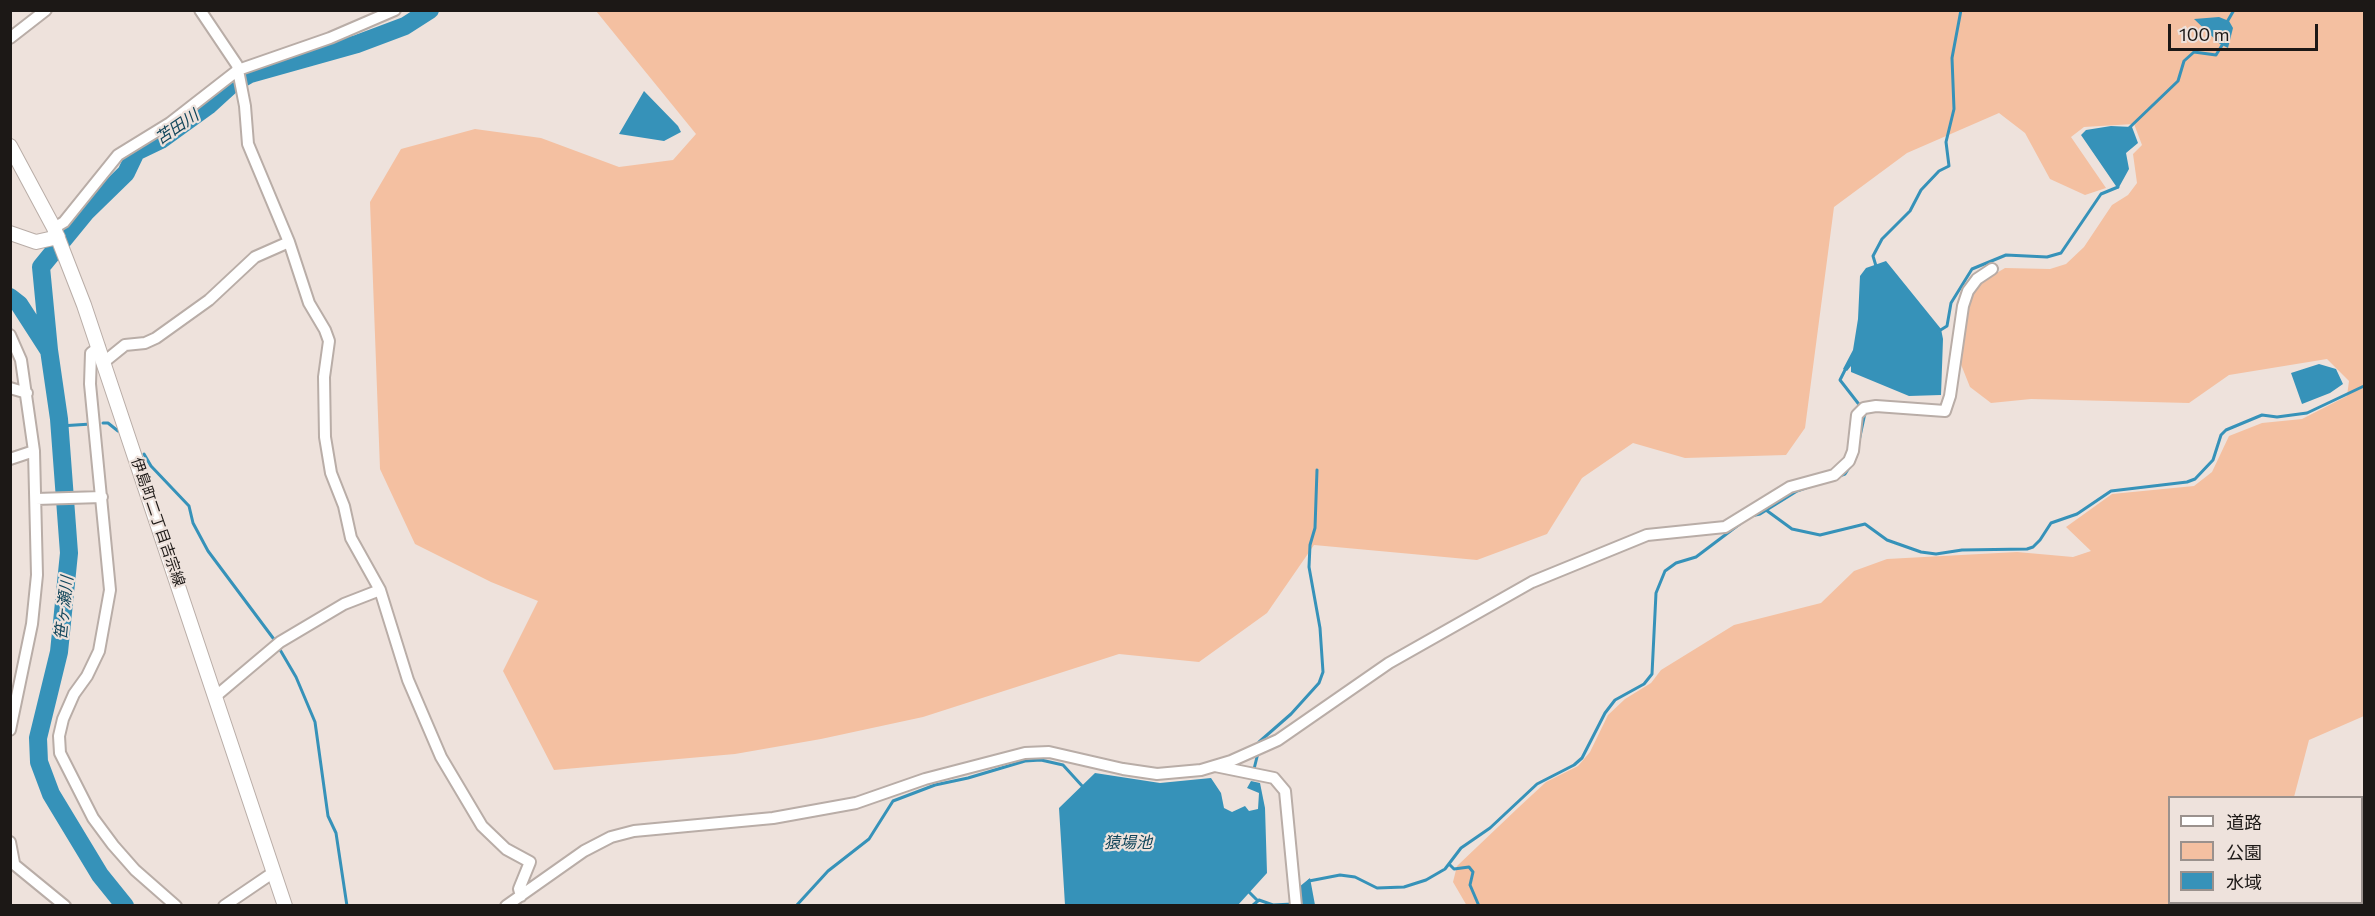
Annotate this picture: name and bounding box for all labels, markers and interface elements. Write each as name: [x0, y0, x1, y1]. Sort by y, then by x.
scale bar: [2171, 12, 2321, 50]
text: 100 m: [2179, 23, 2229, 45]
water label: 苫田川: [152, 106, 202, 148]
street label: 伊島町二丁目吉宗線: [128, 455, 188, 589]
water label: 笹ヶ瀬川: [51, 575, 77, 641]
legend: [2168, 796, 2363, 904]
text: 道路: [2226, 811, 2262, 833]
water label: 猿場池: [1104, 833, 1152, 853]
text: 公園: [2226, 841, 2262, 863]
text: 水域: [2226, 871, 2262, 893]

